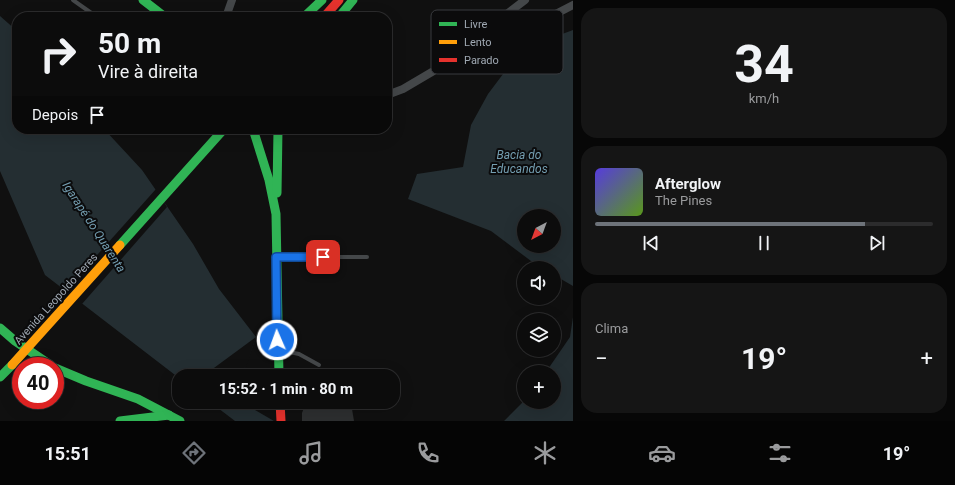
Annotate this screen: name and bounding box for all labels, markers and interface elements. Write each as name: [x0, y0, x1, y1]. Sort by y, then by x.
legend: [431, 10, 563, 74]
text: Livre: [464, 18, 488, 31]
text: 50 m: [98, 27, 161, 60]
icon: right: [32, 28, 84, 80]
text: 34: [734, 34, 794, 95]
text: Lento: [464, 36, 492, 49]
text: Parado: [464, 54, 499, 67]
text: Vire à direita: [98, 61, 198, 82]
text: km/h: [749, 91, 779, 106]
icon: arrive: [86, 104, 108, 126]
text: Depois: [32, 106, 78, 124]
water label: Bacia do Educandos: [490, 148, 548, 176]
text: Afterglow: [655, 175, 721, 193]
water label: Igarapé do Quarenta: [59, 179, 129, 275]
text: The Pines: [655, 193, 712, 208]
north arrow: [517, 209, 561, 253]
map controls: [517, 209, 561, 409]
icon: previous: [640, 232, 662, 254]
icon: pause: [753, 232, 775, 254]
icon: next: [866, 232, 888, 254]
pin: [306, 240, 340, 274]
icon: arrive: [312, 246, 334, 268]
street label: Avenida Leopoldo Peres: [12, 251, 100, 347]
button: sound: [517, 261, 561, 305]
button: layers: [517, 313, 561, 357]
position arrow: [256, 319, 298, 361]
text: Clima: [595, 321, 628, 336]
text: 19°: [741, 341, 787, 376]
text: −: [595, 346, 608, 371]
text: +: [921, 346, 933, 371]
speed limit sign: 40: [12, 357, 64, 409]
button: +: [517, 365, 561, 409]
text: 15:52 · 1 min · 80 m: [219, 380, 353, 398]
icon: directions: [180, 439, 208, 467]
icon: music: [297, 439, 325, 467]
icon: phone: [414, 439, 442, 467]
icon: climate: [531, 439, 559, 467]
icon: car: [648, 439, 676, 467]
icon: filters: [766, 439, 794, 467]
text: 15:51: [45, 443, 91, 464]
text: 19°: [883, 443, 910, 464]

